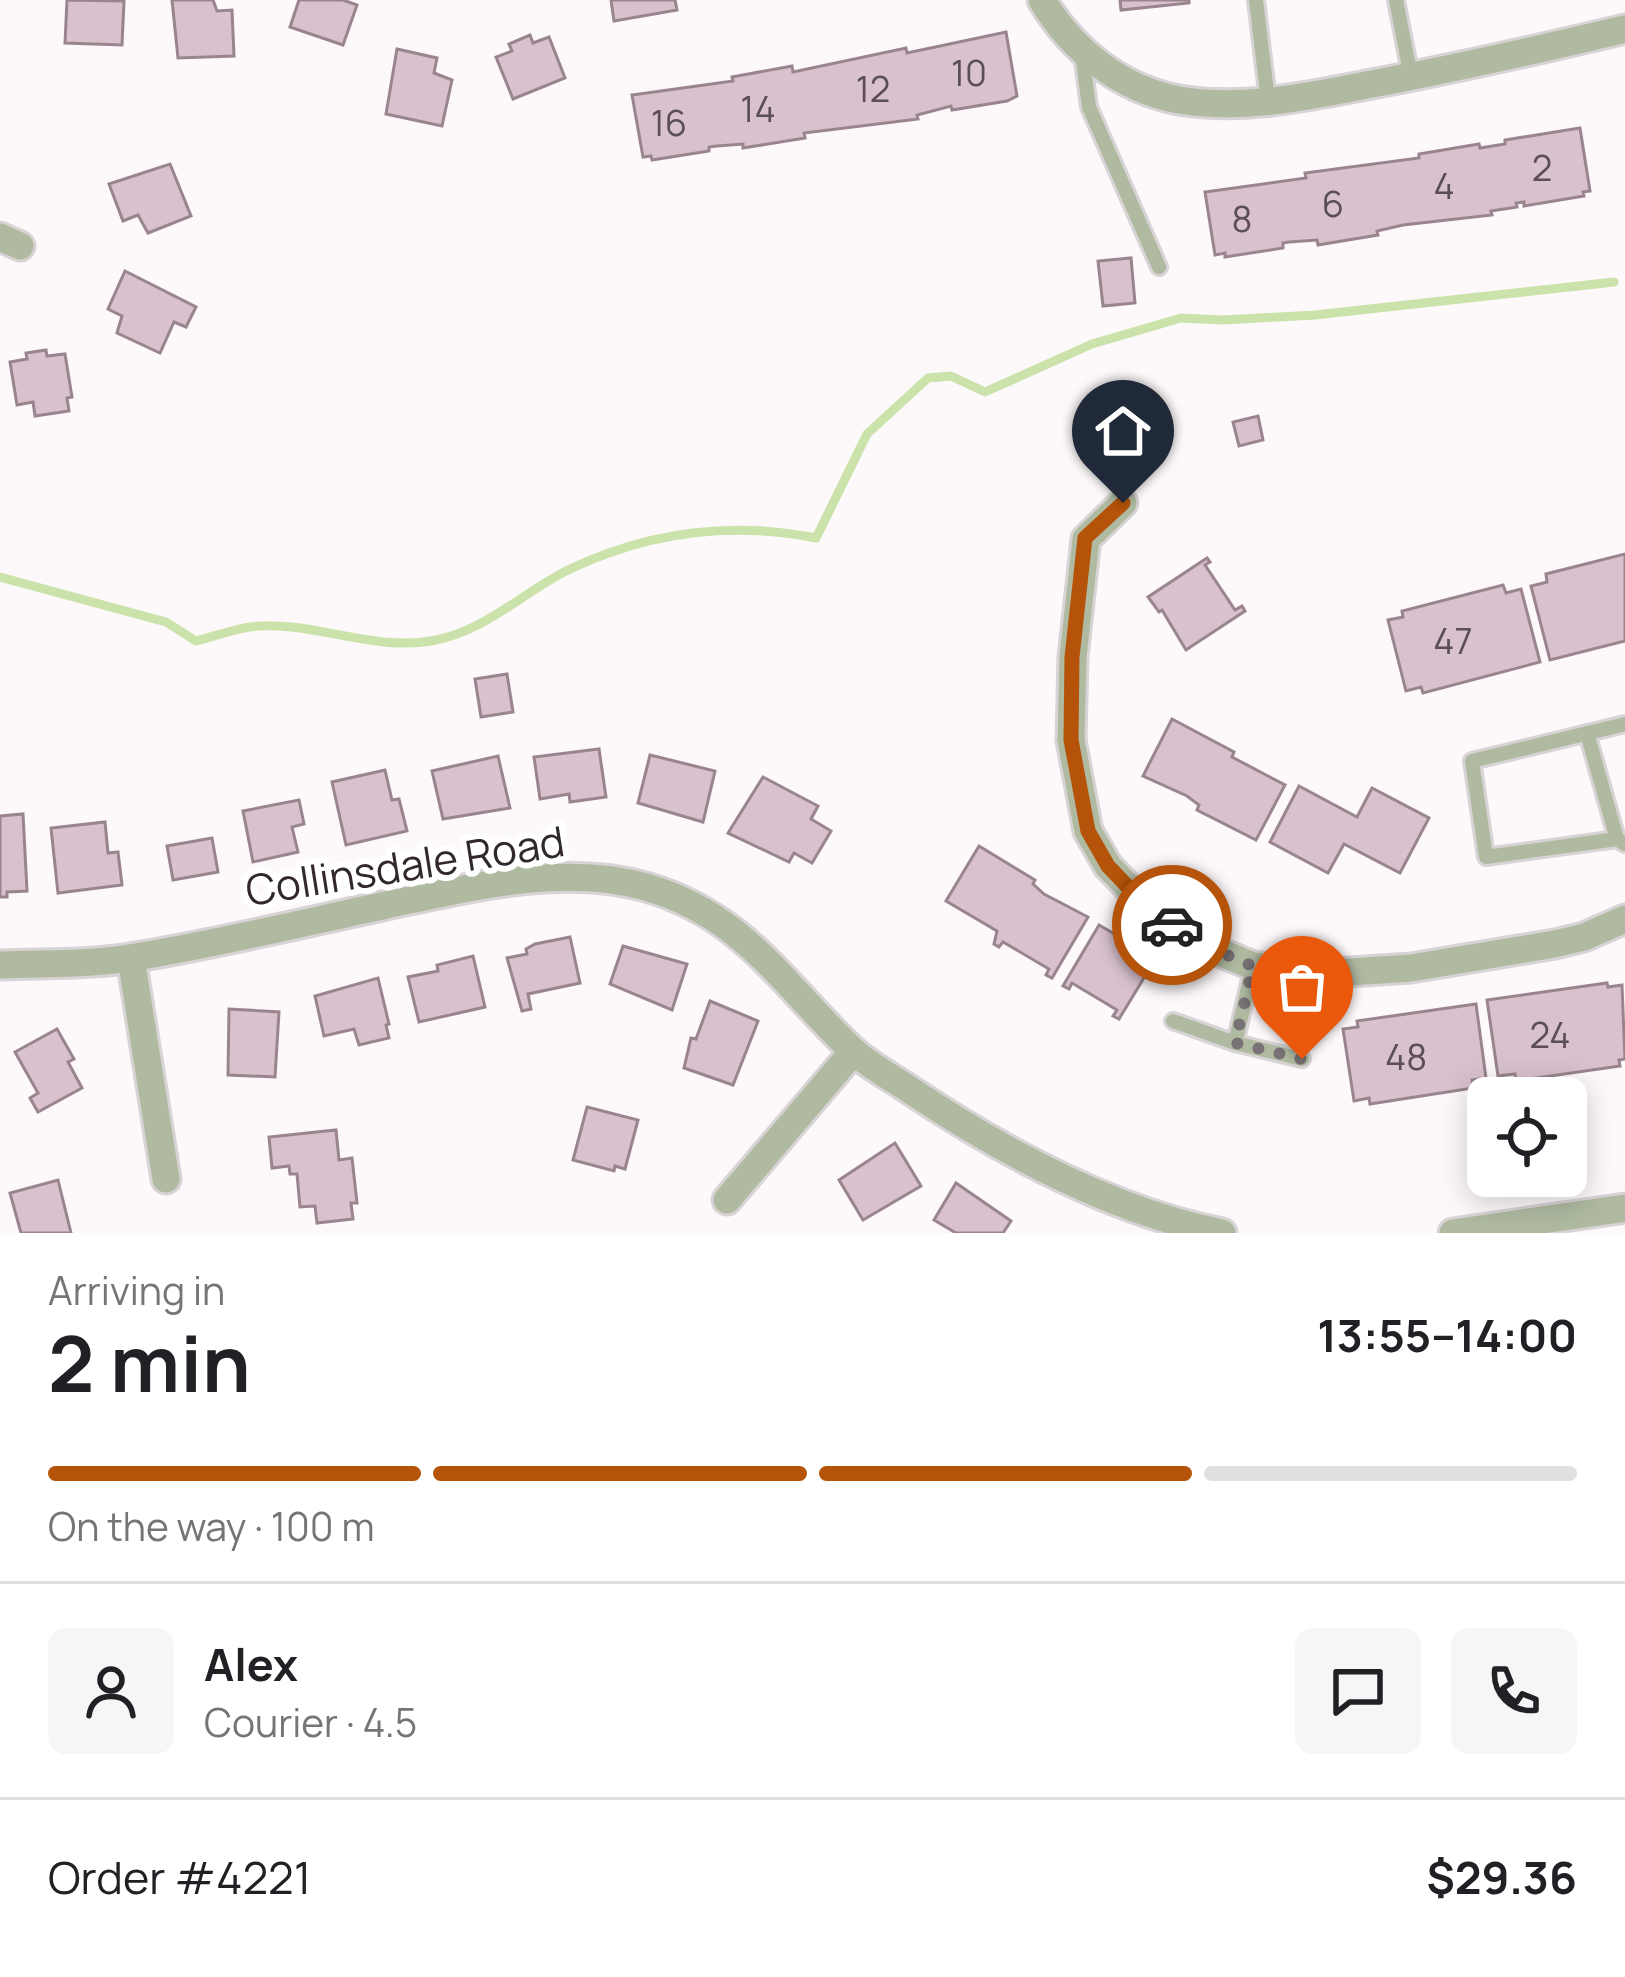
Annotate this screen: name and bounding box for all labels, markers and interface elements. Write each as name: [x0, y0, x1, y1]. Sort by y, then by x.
house number: 10: [951, 48, 987, 97]
house number: 12: [856, 64, 890, 113]
house number: 14: [740, 84, 776, 133]
house number: 16: [651, 98, 687, 147]
house number: 2: [1532, 143, 1552, 192]
house number: 4: [1433, 161, 1455, 210]
house number: 6: [1322, 179, 1344, 228]
house number: 8: [1232, 194, 1252, 243]
pin: [1072, 380, 1174, 503]
icon: home: [1090, 398, 1156, 464]
house number: 47: [1433, 616, 1473, 665]
street label: Collinsdale Road: [241, 811, 568, 919]
courier: [1112, 865, 1232, 985]
icon: car: [1139, 892, 1205, 958]
pin: [1251, 936, 1353, 1059]
icon: bag: [1269, 954, 1335, 1020]
house number: 24: [1529, 1010, 1571, 1059]
house number: 48: [1385, 1032, 1427, 1081]
map controls: [1467, 1077, 1587, 1197]
button: locate: [1467, 1077, 1587, 1197]
text: Arriving in: [48, 1263, 225, 1317]
text: 13:55–14:00: [1317, 1304, 1577, 1366]
text: 2 min: [48, 1309, 251, 1415]
text: On the way · 100 m: [48, 1499, 375, 1553]
button: person: [48, 1628, 174, 1754]
button: chat: [1295, 1628, 1421, 1754]
button: phone: [1451, 1628, 1577, 1754]
text: Alex: [204, 1633, 298, 1695]
text: Courier · 4.5: [204, 1695, 417, 1749]
text: Order #4221: [48, 1846, 311, 1908]
text: $29.36: [1426, 1846, 1577, 1908]

